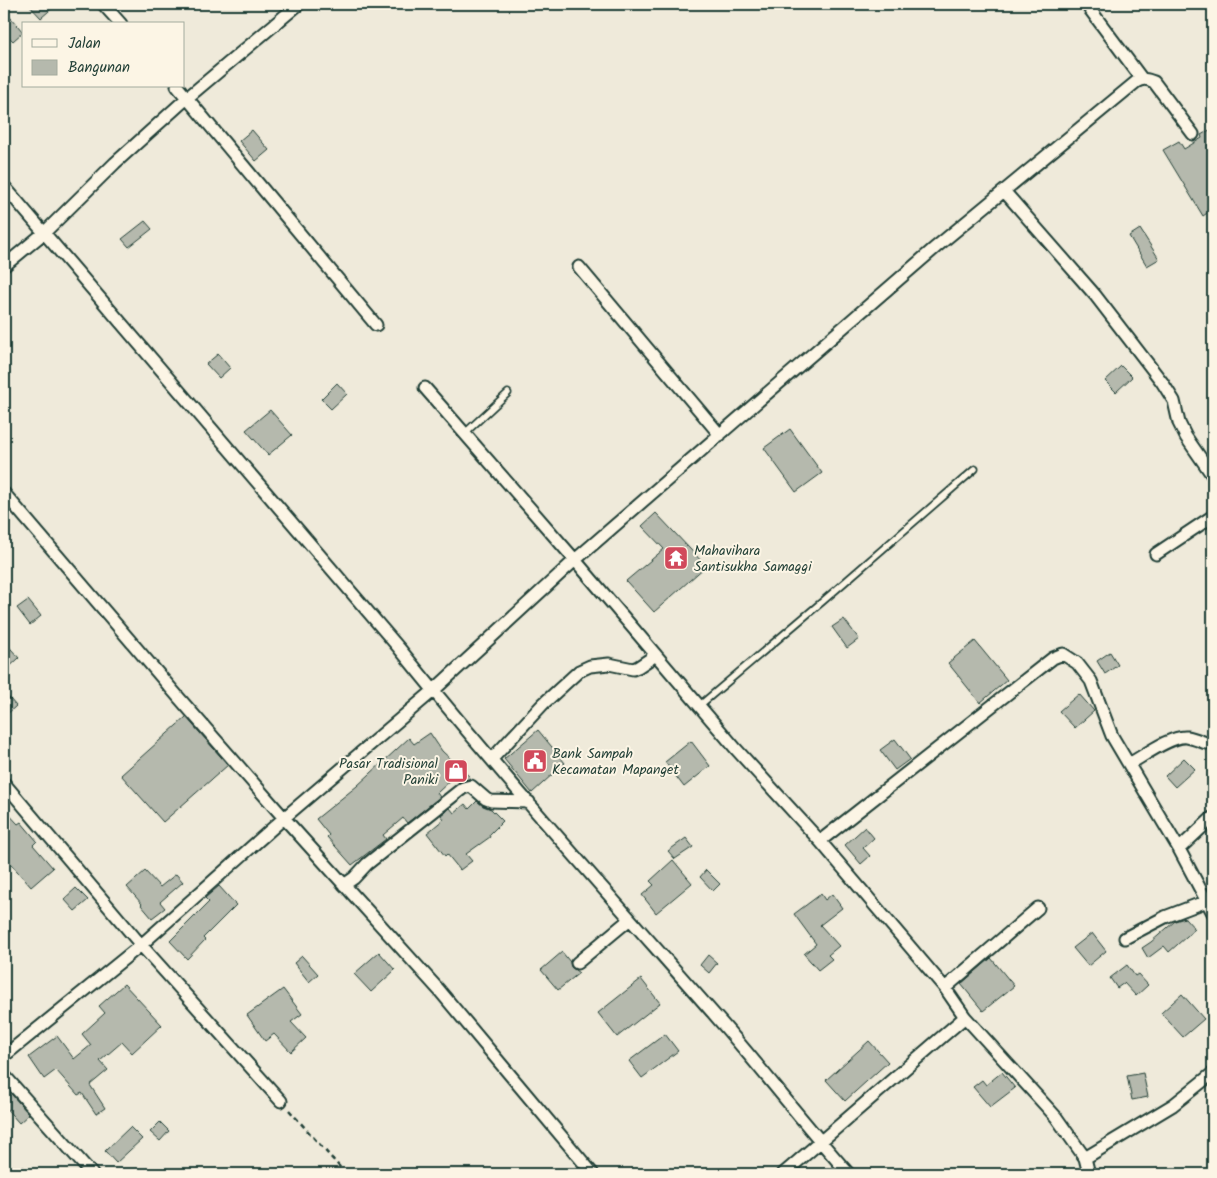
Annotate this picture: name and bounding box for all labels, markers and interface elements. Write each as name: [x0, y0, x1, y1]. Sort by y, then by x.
legend: [22, 22, 185, 88]
text: Jalan: [68, 32, 101, 56]
text: Bangunan: [68, 56, 130, 80]
place label: Mahavihara Santisukha Samaggi: [694, 540, 812, 578]
temple icon: Mahavihara Santisukha Samaggi: [663, 545, 689, 571]
place label: Bank Sampah Kecamatan Mapanget: [552, 743, 679, 781]
public building icon: Bank Sampah Kecamatan Mapanget: [522, 748, 548, 774]
place label: Pasar Tradisional Paniki: [339, 753, 439, 791]
shop icon: Pasar Tradisional Paniki: [443, 758, 469, 784]

